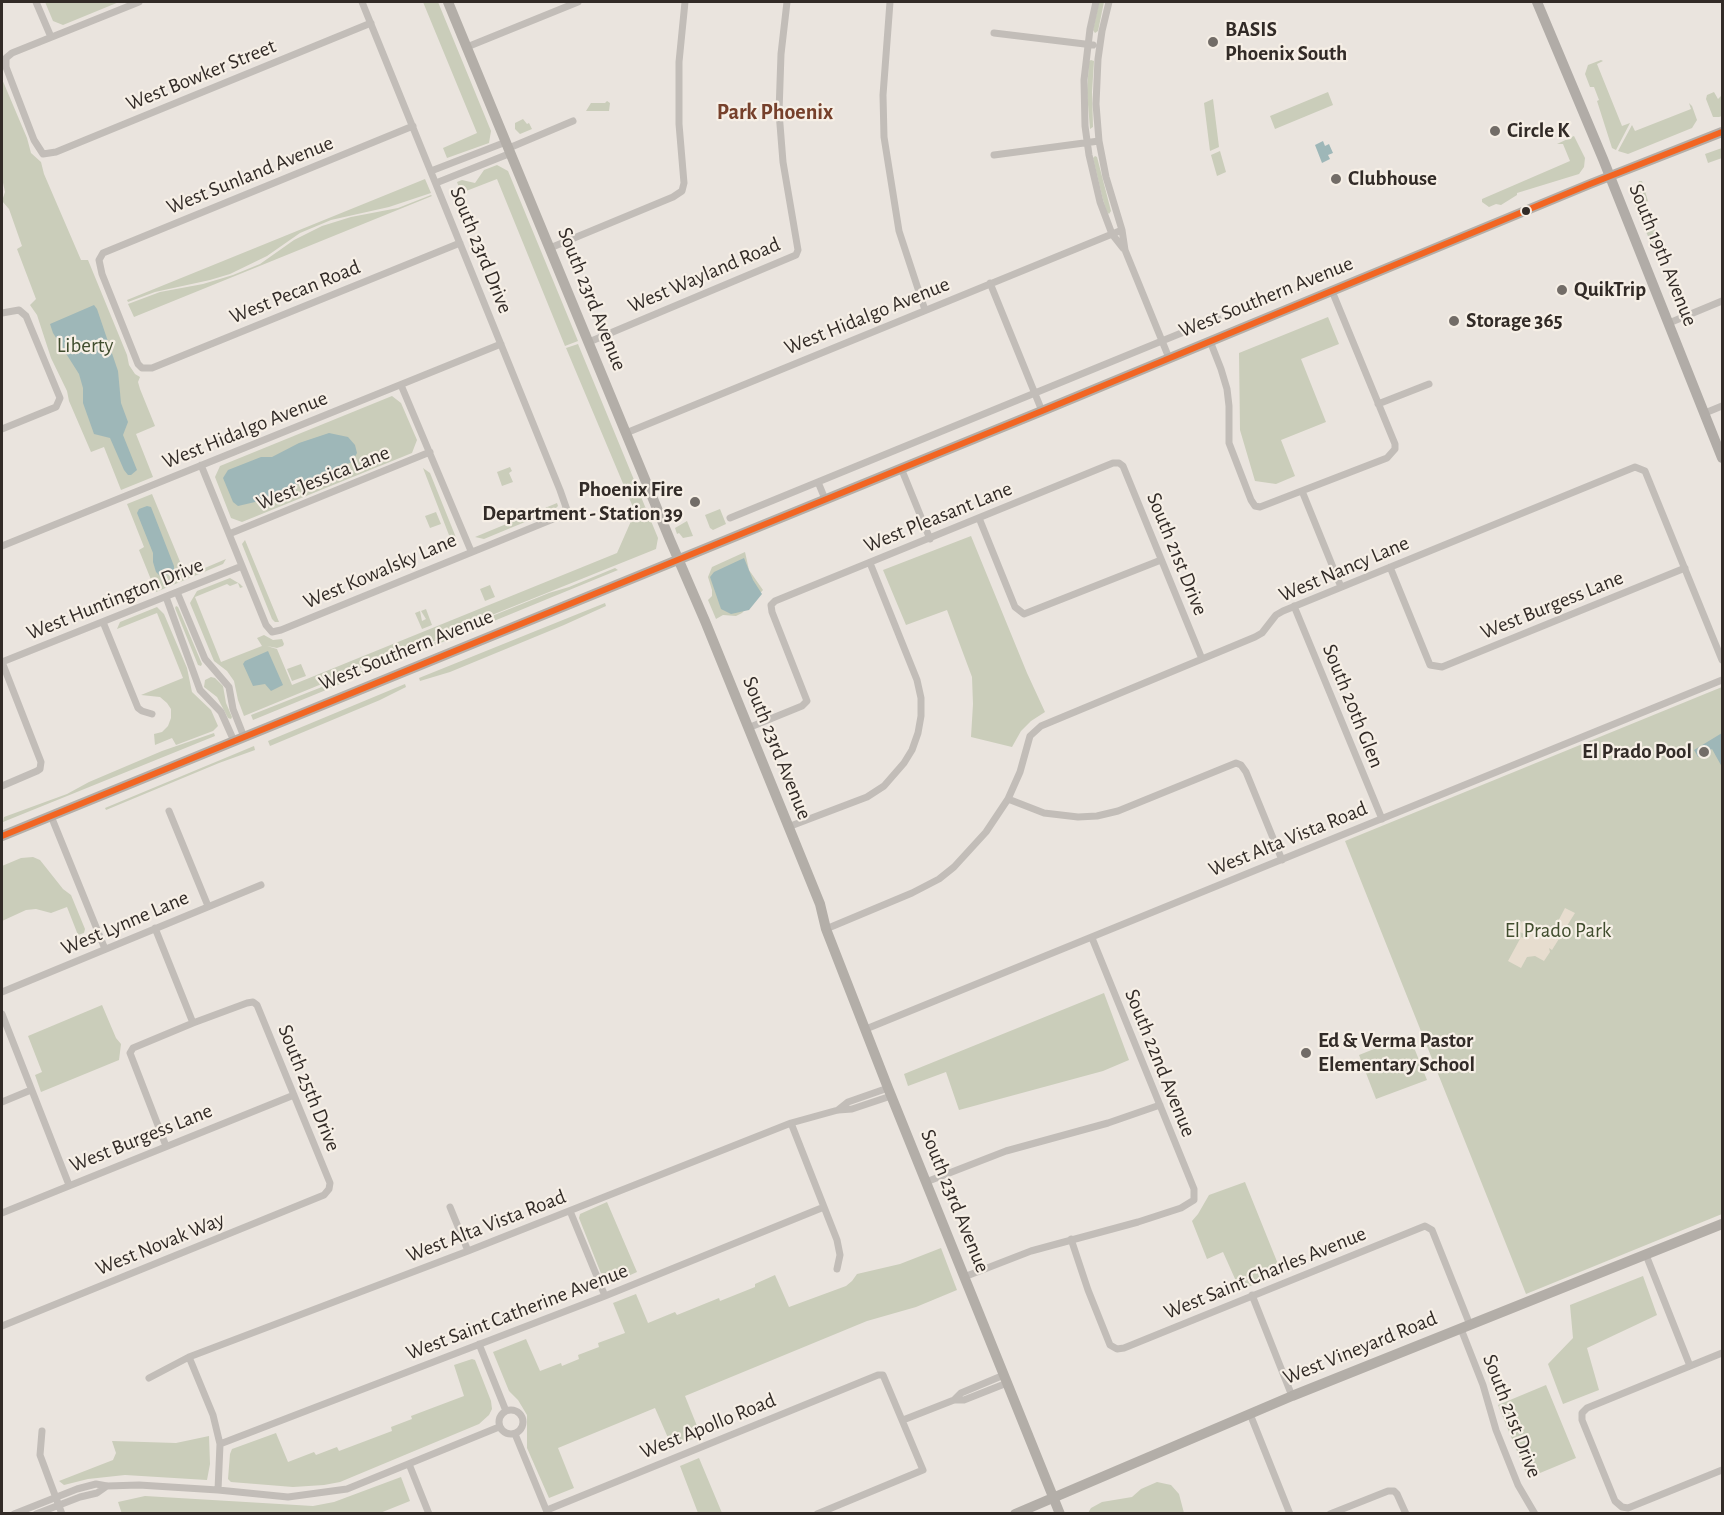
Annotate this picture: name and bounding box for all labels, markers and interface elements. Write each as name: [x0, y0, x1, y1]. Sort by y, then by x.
place label: BASIS Phoenix South: [1225, 17, 1347, 67]
street label: West Bowker Street: [122, 33, 280, 117]
marker: BASIS Phoenix South: [1206, 35, 1220, 49]
district label: Park Phoenix: [717, 99, 833, 125]
place label: Circle K: [1507, 118, 1570, 144]
marker: Circle K: [1488, 124, 1502, 138]
street label: West Sunland Avenue: [163, 130, 337, 220]
place label: Clubhouse: [1348, 166, 1437, 192]
marker: Clubhouse: [1329, 172, 1343, 186]
street label: South 19th Avenue: [1623, 180, 1703, 330]
street label: South 23rd Drive: [444, 183, 518, 317]
unlabelled marker: [1520, 205, 1532, 217]
street label: South 23rd Avenue: [552, 224, 632, 374]
street label: West Wayland Road: [624, 232, 784, 318]
street label: West Southern Avenue: [1175, 251, 1357, 343]
street label: West Pecan Road: [226, 254, 364, 330]
street label: West Hidalgo Avenue: [781, 271, 953, 361]
place label: QuikTrip: [1574, 277, 1646, 303]
marker: QuikTrip: [1555, 283, 1569, 297]
place label: Storage 365: [1466, 308, 1563, 334]
marker: Storage 365: [1447, 314, 1461, 328]
park label: Liberty: [57, 333, 113, 359]
street label: West Hidalgo Avenue: [159, 385, 331, 475]
street label: West Jessica Lane: [253, 440, 393, 516]
street label: West Pleasant Lane: [860, 476, 1016, 558]
place label: Phoenix Fire Department - Station 39: [482, 477, 683, 527]
street label: South 21st Drive: [1141, 489, 1213, 619]
marker: Phoenix Fire Department - Station 39: [688, 495, 702, 509]
street label: West Kowalsky Lane: [300, 527, 460, 615]
street label: West Nancy Lane: [1275, 530, 1413, 608]
street label: West Huntington Drive: [23, 552, 207, 646]
street label: West Burgess Lane: [1477, 565, 1627, 645]
street label: West Southern Avenue: [315, 604, 497, 696]
street label: South 20th Glen: [1317, 640, 1389, 772]
street label: South 23rd Avenue: [737, 673, 817, 823]
place label: El Prado Pool: [1582, 739, 1692, 765]
marker: El Prado Pool: [1697, 745, 1711, 759]
street label: West Alta Vista Road: [1205, 796, 1371, 882]
street label: West Lynne Lane: [57, 885, 193, 961]
park label: El Prado Park: [1505, 918, 1611, 944]
street label: South 22nd Avenue: [1119, 985, 1201, 1141]
street label: South 25th Drive: [272, 1021, 346, 1155]
place label: Ed & Verma Pastor Elementary School: [1318, 1028, 1475, 1078]
marker: Ed & Verma Pastor Elementary School: [1299, 1046, 1313, 1060]
street label: West Burgess Lane: [66, 1098, 216, 1178]
street label: South 23rd Avenue: [915, 1126, 995, 1276]
street label: West Alta Vista Road: [403, 1184, 569, 1268]
street label: West Novak Way: [92, 1207, 228, 1281]
street label: West Saint Charles Avenue: [1160, 1221, 1370, 1325]
street label: West Saint Catherine Avenue: [402, 1258, 632, 1366]
street label: West Vineyard Road: [1279, 1306, 1441, 1390]
street label: South 21st Drive: [1477, 1351, 1547, 1481]
street label: West Apollo Road: [636, 1387, 780, 1465]

